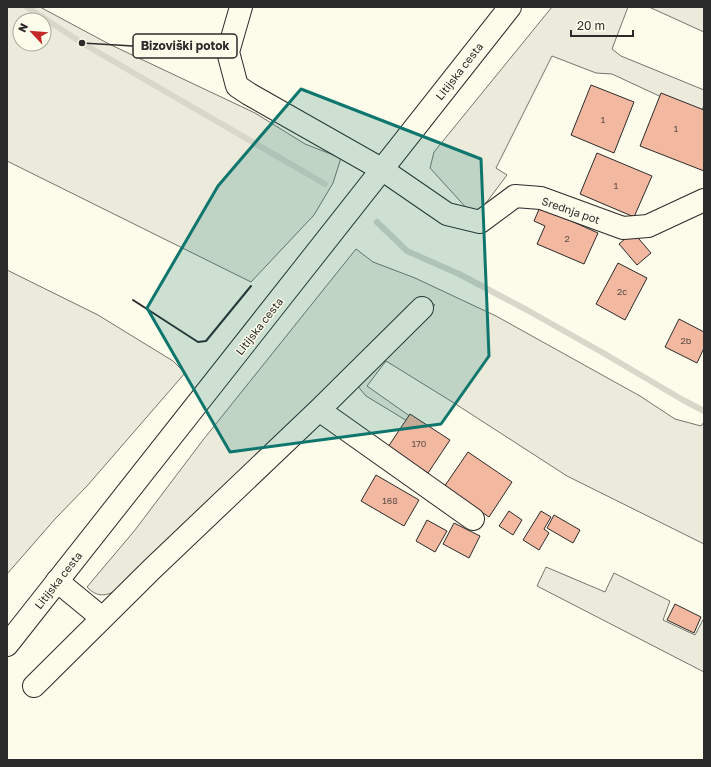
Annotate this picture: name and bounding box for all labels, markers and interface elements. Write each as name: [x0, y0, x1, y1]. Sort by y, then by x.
north arrow: [12, 12, 52, 52]
scale bar: [571, 12, 633, 38]
text: 20 m: [577, 18, 605, 33]
text: N: [15, 21, 30, 34]
callout: Bizoviški potok: [133, 34, 237, 58]
text: Bizoviški potok: [141, 38, 229, 53]
street label: Litijska cesta: [433, 40, 485, 102]
house number: 1: [601, 114, 606, 125]
house number: 1: [674, 123, 679, 134]
house number: 1: [614, 180, 619, 191]
street label: Srednja pot: [540, 194, 602, 226]
house number: 2: [564, 233, 570, 244]
house number: 2c: [617, 286, 627, 297]
street label: Litijska cesta: [233, 295, 285, 357]
house number: 2b: [681, 335, 692, 346]
house number: 170: [412, 438, 427, 449]
house number: 168: [382, 495, 398, 506]
street label: Litijska cesta: [32, 549, 84, 611]

